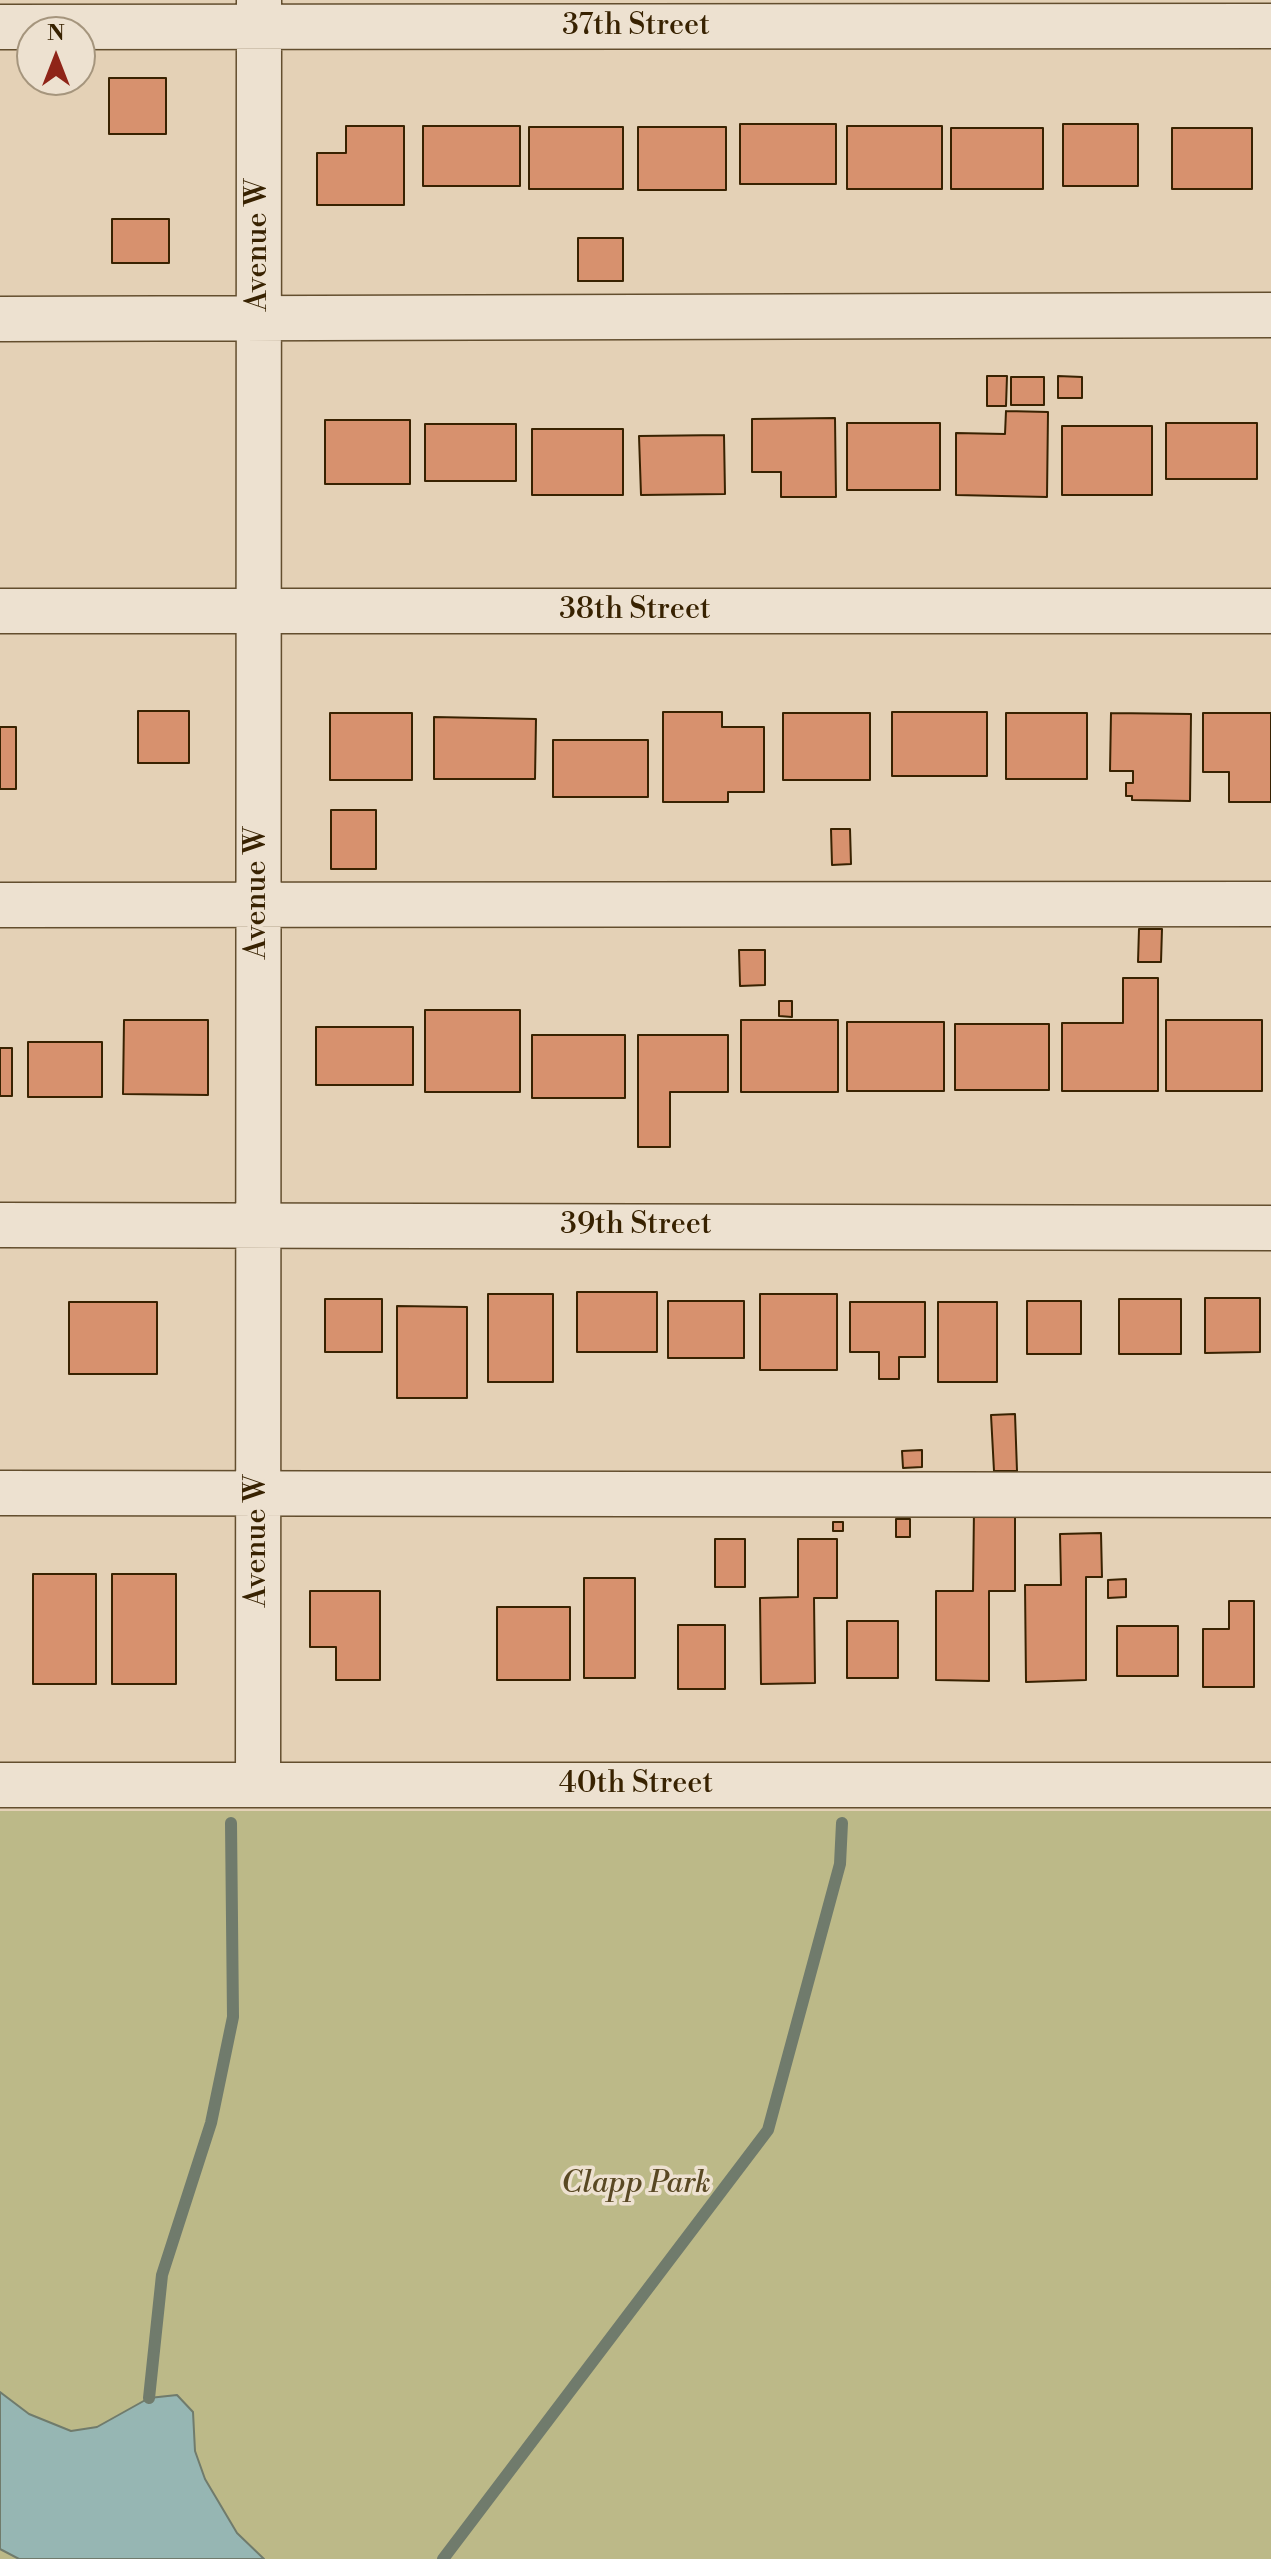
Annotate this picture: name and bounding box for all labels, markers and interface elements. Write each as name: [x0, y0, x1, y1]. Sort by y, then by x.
street label: 37th Street: [562, 9, 710, 45]
north arrow: [16, 16, 96, 96]
text: N: [47, 20, 65, 47]
street label: Avenue W: [241, 179, 277, 311]
street label: 38th Street: [559, 593, 711, 629]
street label: Avenue W: [240, 827, 276, 959]
street label: 39th Street: [560, 1208, 712, 1244]
street label: Avenue W: [240, 1475, 276, 1607]
street label: 40th Street: [559, 1767, 713, 1803]
park label: Clapp Park: [561, 2167, 711, 2203]

